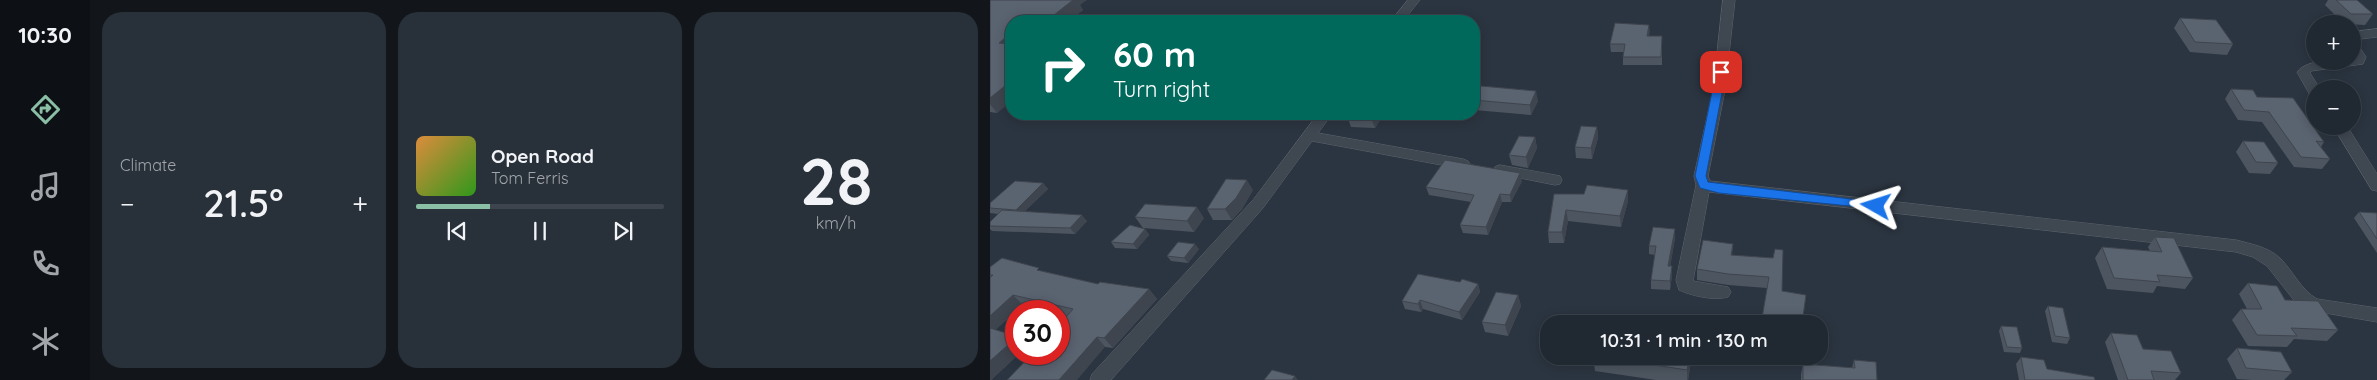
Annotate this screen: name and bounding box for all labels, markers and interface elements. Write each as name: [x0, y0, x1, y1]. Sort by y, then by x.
map controls: [2306, 15, 2361, 135]
button: +: [2306, 15, 2361, 70]
text: 10:30: [18, 21, 72, 49]
text: 60 m: [1113, 32, 1196, 76]
icon: right: [1030, 35, 1095, 100]
pin: [1700, 51, 1742, 93]
icon: arrive: [1707, 58, 1735, 86]
text: Turn right: [1113, 75, 1210, 103]
button: −: [2306, 80, 2361, 135]
icon: directions: [28, 92, 63, 127]
text: 28: [800, 140, 872, 221]
text: Open Road: [491, 144, 594, 168]
text: Climate: [120, 155, 176, 175]
text: Tom Ferris: [491, 168, 568, 188]
icon: music: [28, 169, 63, 204]
text: 21.5°: [203, 179, 284, 227]
position arrow: [1849, 179, 1901, 231]
text: −: [120, 186, 135, 221]
text: +: [352, 186, 368, 221]
text: km/h: [816, 213, 856, 233]
icon: previous: [443, 217, 471, 245]
icon: pause: [526, 217, 554, 245]
icon: next: [609, 217, 637, 245]
icon: phone: [28, 246, 63, 281]
speed limit sign: 30: [1005, 300, 1070, 365]
icon: climate: [28, 324, 63, 359]
text: 10:31 · 1 min · 130 m: [1600, 328, 1768, 352]

